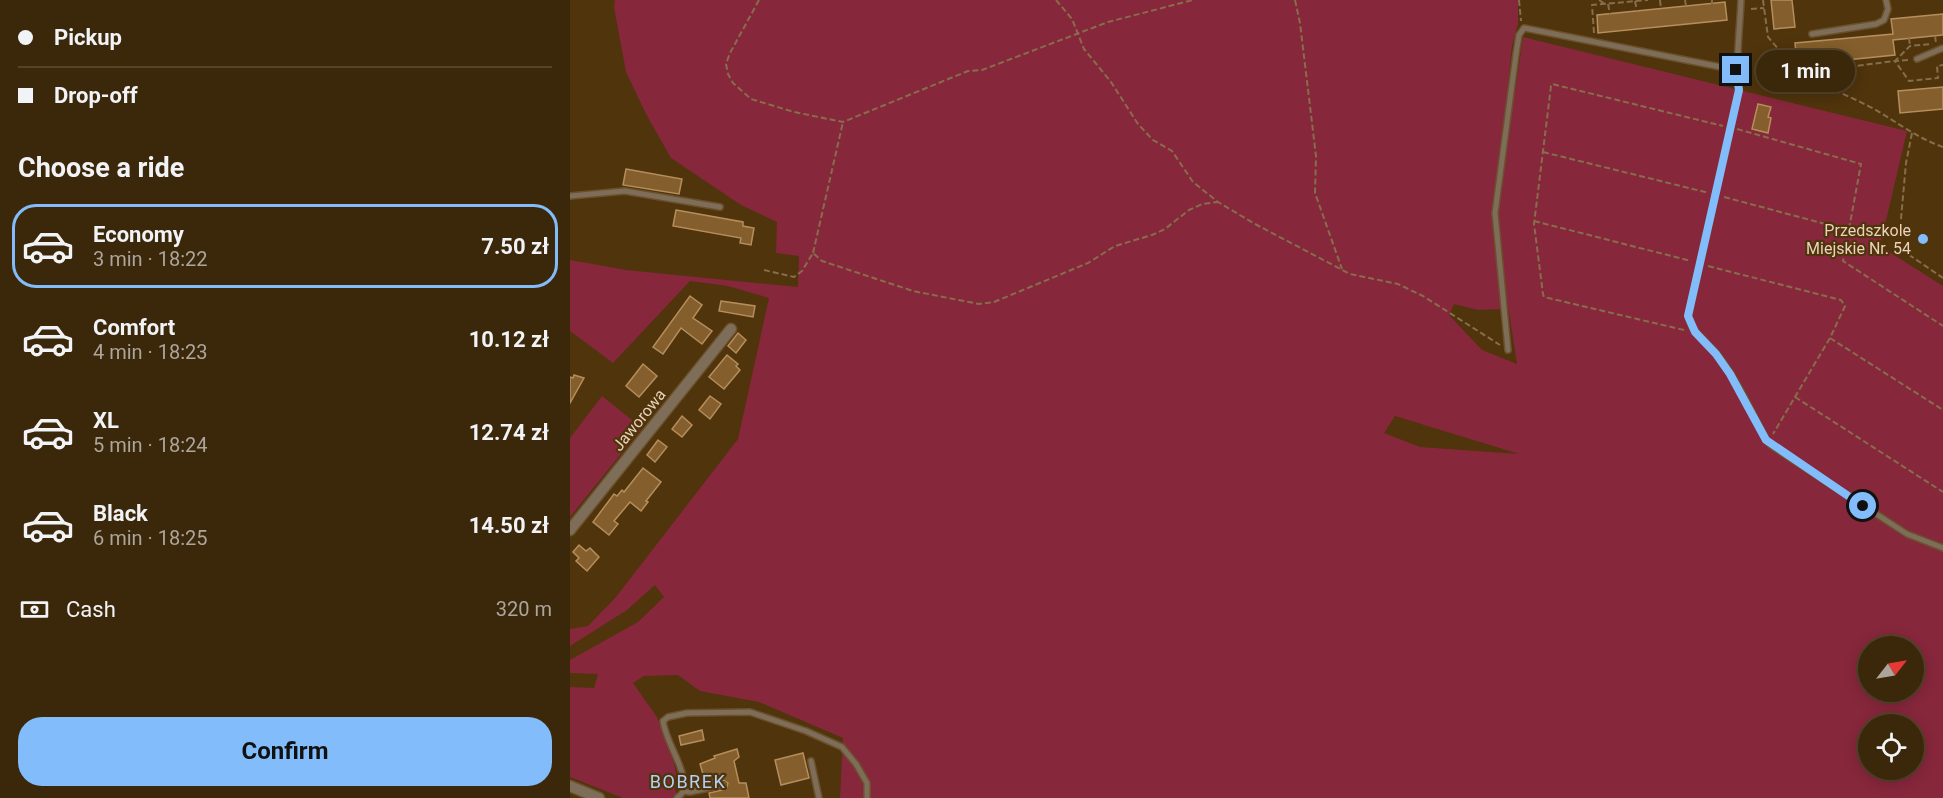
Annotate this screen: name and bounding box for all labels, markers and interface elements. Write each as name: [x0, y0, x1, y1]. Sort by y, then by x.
text: Pickup: [54, 25, 122, 50]
callout: 1 min: [1757, 49, 1856, 91]
route end: [1722, 56, 1749, 83]
text: 1 min: [1780, 59, 1831, 83]
text: Drop-off: [54, 83, 138, 108]
text: Choose a ride: [18, 152, 184, 184]
icon: car: [21, 219, 75, 273]
place label: Przedszkole Miejskie Nr. 54: [1806, 221, 1911, 258]
text: Economy: [93, 222, 184, 247]
marker: Przedszkole Miejskie Nr. 54: [1916, 232, 1930, 246]
text: 7.50 zł: [481, 234, 549, 259]
text: 3 min · 18:22: [93, 247, 208, 271]
icon: car: [21, 312, 75, 366]
text: Comfort: [93, 315, 175, 340]
text: 10.12 zł: [469, 327, 549, 352]
text: 4 min · 18:23: [93, 340, 208, 364]
street label: Jaworowa: [608, 385, 670, 455]
icon: car: [21, 405, 75, 459]
text: XL: [93, 408, 119, 433]
text: 12.74 zł: [469, 420, 549, 445]
text: 5 min · 18:24: [93, 433, 208, 457]
route start: [1849, 492, 1876, 519]
icon: car: [21, 498, 75, 552]
text: Black: [93, 501, 148, 526]
text: 14.50 zł: [469, 513, 549, 538]
text: 6 min · 18:25: [93, 526, 208, 550]
icon: cash: [18, 593, 51, 626]
text: Cash: [66, 597, 116, 622]
text: 320 m: [496, 597, 552, 621]
north arrow: [1858, 636, 1924, 702]
map controls: [1858, 636, 1924, 780]
button: locate: [1858, 714, 1924, 780]
button: Confirm: [18, 717, 552, 786]
district label: BOBREK: [650, 771, 726, 792]

